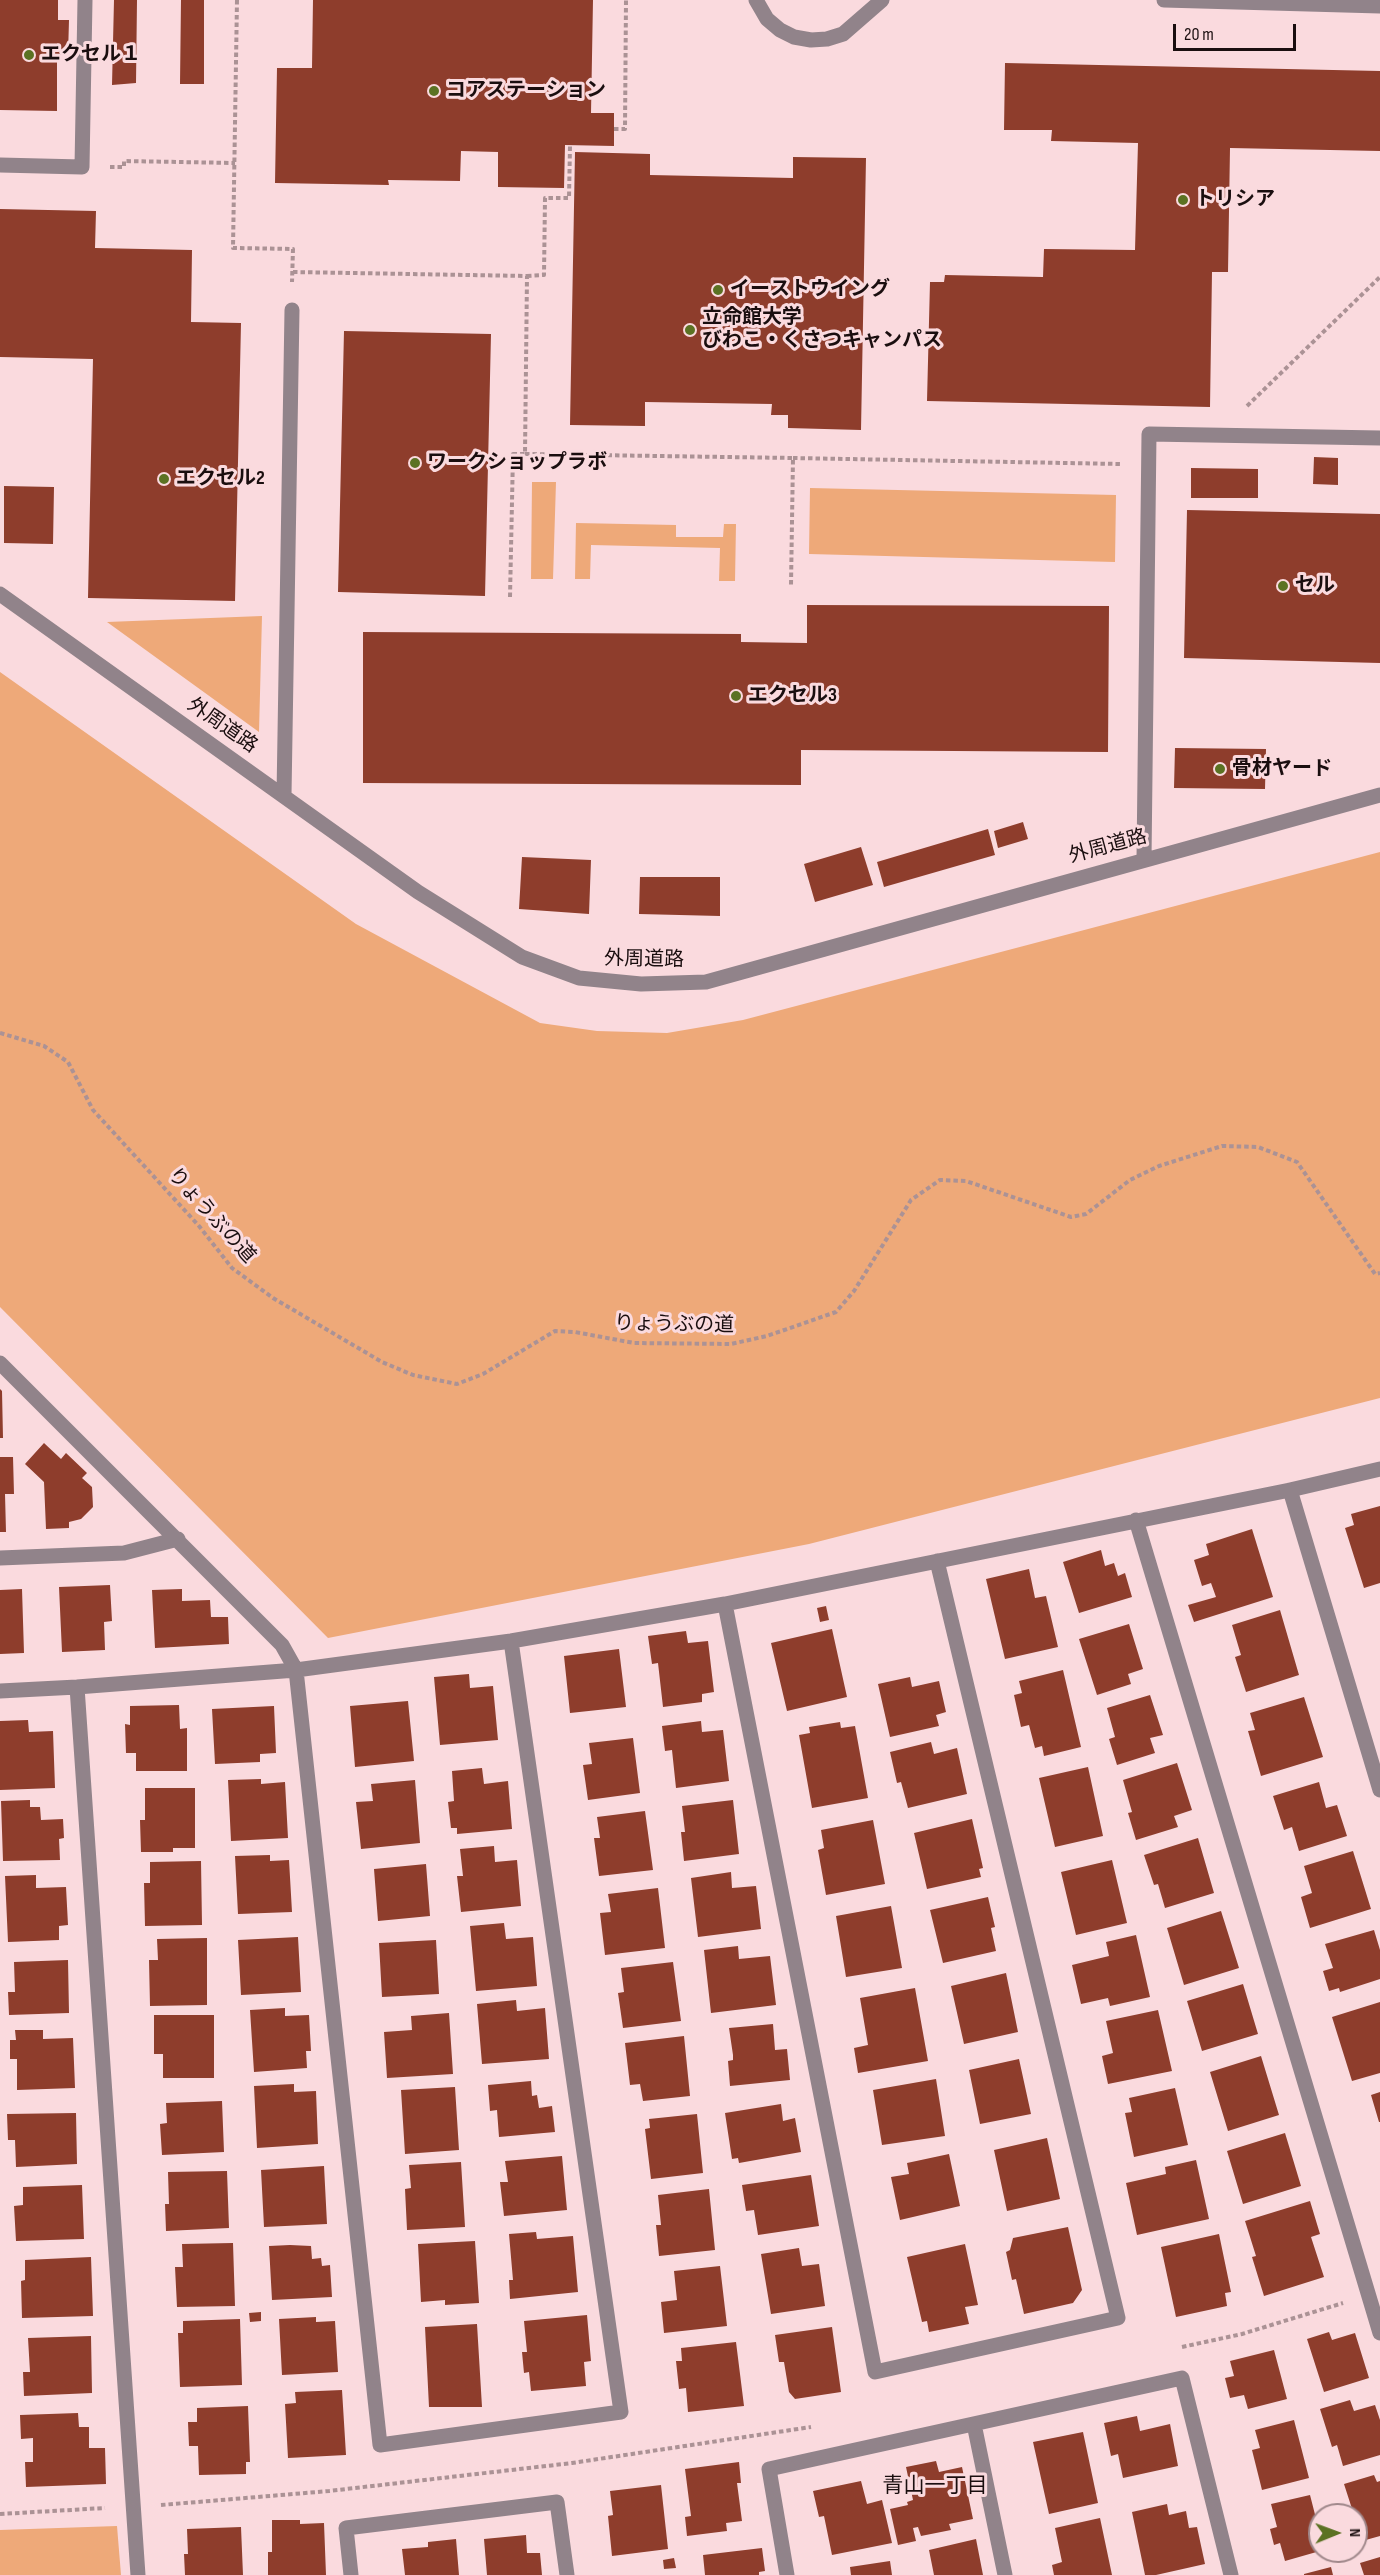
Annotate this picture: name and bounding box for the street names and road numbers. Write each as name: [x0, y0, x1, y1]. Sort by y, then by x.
street label: 外周道路: [182, 693, 262, 759]
street label: 外周道路: [1066, 825, 1150, 869]
street label: 外周道路: [604, 947, 684, 973]
street label: りょうぶの道: [162, 1163, 260, 1269]
street label: りょうぶの道: [614, 1312, 734, 1338]

